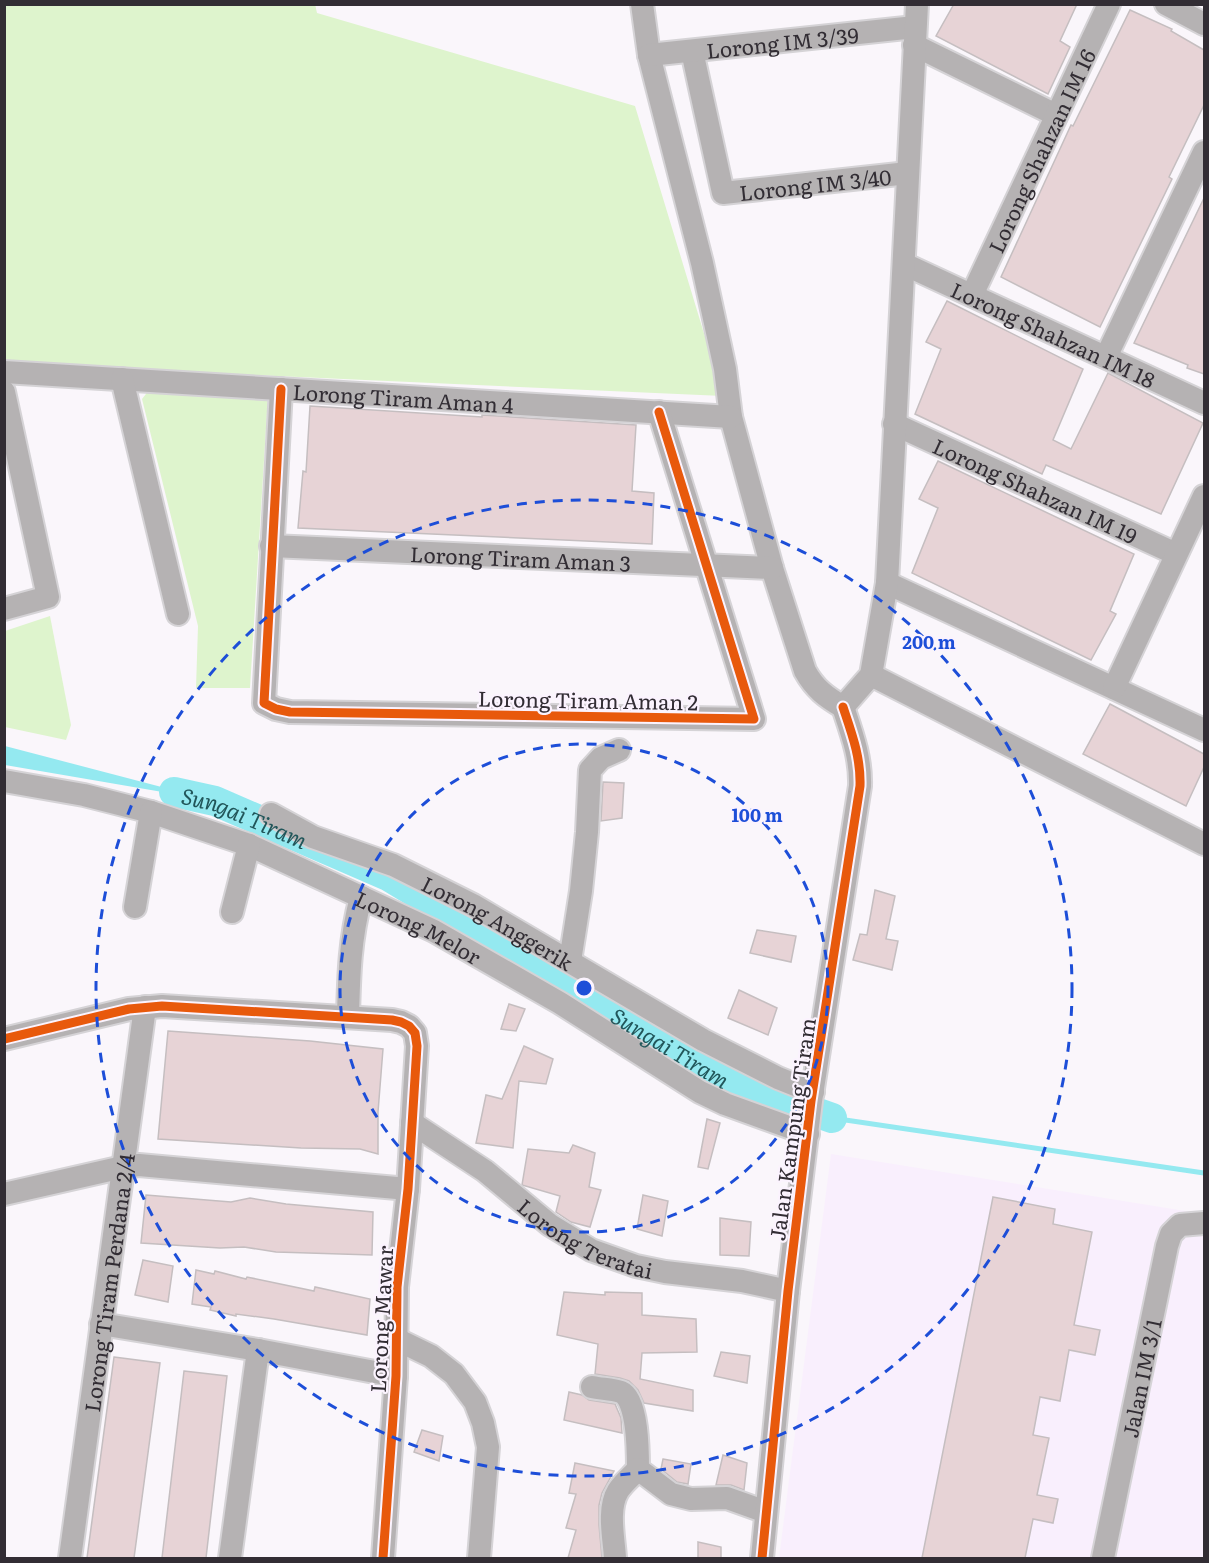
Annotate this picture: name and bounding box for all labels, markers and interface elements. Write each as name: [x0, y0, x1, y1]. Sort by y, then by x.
street label: Lorong IM 3/39: [705, 18, 860, 64]
street label: Lorong Shahzan IM 16: [979, 43, 1101, 257]
street label: Lorong IM 3/40: [738, 159, 893, 207]
street label: Lorong Shahzan IM 18: [946, 273, 1161, 394]
street label: Lorong Tiram Aman 4: [292, 374, 515, 419]
street label: Lorong Shahzan IM 19: [928, 429, 1143, 550]
street label: Lorong Tiram Aman 3: [410, 537, 632, 577]
text: 200 m: [902, 628, 956, 655]
street label: Lorong Tiram Aman 2: [478, 682, 698, 716]
water label: Sungai Tiram: [179, 778, 313, 856]
text: 100 m: [731, 801, 783, 828]
street label: Lorong Anggerik: [417, 867, 580, 977]
street label: Lorong Melor: [351, 881, 488, 971]
centre of rings: [574, 978, 594, 998]
water label: Sungai Tiram: [605, 998, 737, 1095]
street label: Jalan Kampung Tiram: [760, 1015, 822, 1243]
street label: Lorong Tiram Perdana 2/4: [75, 1151, 140, 1414]
street label: Lorong Teratai: [512, 1190, 656, 1285]
street label: Lorong Mawar: [361, 1245, 399, 1393]
street label: Jalan IM 3/1: [1113, 1315, 1167, 1440]

